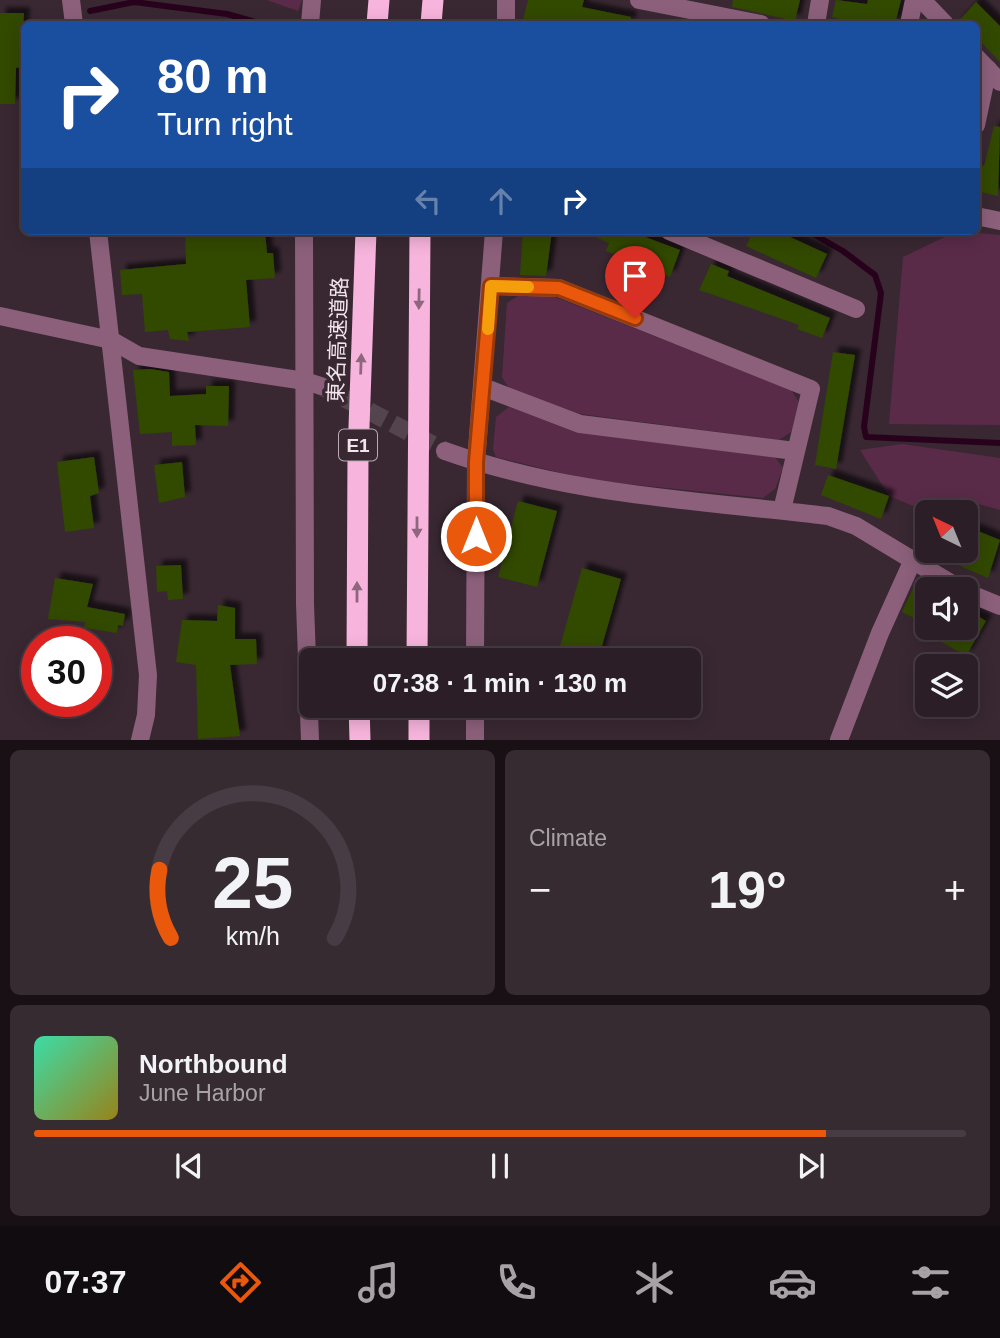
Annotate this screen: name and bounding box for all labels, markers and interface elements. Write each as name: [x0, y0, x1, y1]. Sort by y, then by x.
icon: right: [42, 49, 133, 140]
text: 80 m: [157, 49, 269, 103]
text: Turn right: [157, 106, 293, 142]
icon: left: [409, 182, 447, 220]
icon: ahead: [482, 182, 520, 220]
icon: right: [555, 182, 593, 220]
pin: [605, 246, 665, 318]
icon: arrive: [616, 257, 654, 295]
street label: 東名高速道路: [324, 277, 351, 403]
one-way arrow: [413, 288, 424, 310]
one-way arrow: [356, 353, 367, 375]
road number: E1: [339, 430, 377, 460]
position arrow: [439, 499, 513, 573]
north arrow: [915, 500, 978, 564]
map controls: [915, 500, 978, 717]
one-way arrow: [411, 516, 423, 538]
button: sound: [915, 577, 978, 640]
one-way arrow: [351, 580, 363, 602]
speed limit sign: 30: [21, 626, 112, 717]
button: layers: [915, 654, 978, 717]
text: 07:38 · 1 min · 130 m: [373, 668, 627, 698]
text: Climate: [529, 825, 607, 851]
text: 25: [212, 843, 293, 924]
text: 19°: [708, 861, 787, 919]
text: −: [529, 869, 551, 911]
text: +: [944, 869, 966, 911]
text: km/h: [225, 922, 280, 950]
text: Northbound: [139, 1049, 288, 1079]
text: June Harbor: [139, 1080, 266, 1106]
icon: previous: [170, 1147, 208, 1185]
icon: pause: [481, 1147, 519, 1185]
icon: next: [792, 1147, 830, 1185]
icon: directions: [216, 1258, 265, 1307]
icon: music: [354, 1258, 403, 1307]
icon: phone: [492, 1258, 541, 1307]
icon: climate: [630, 1258, 679, 1307]
icon: car: [768, 1258, 817, 1307]
icon: filters: [906, 1258, 955, 1307]
text: 07:37: [45, 1264, 126, 1300]

